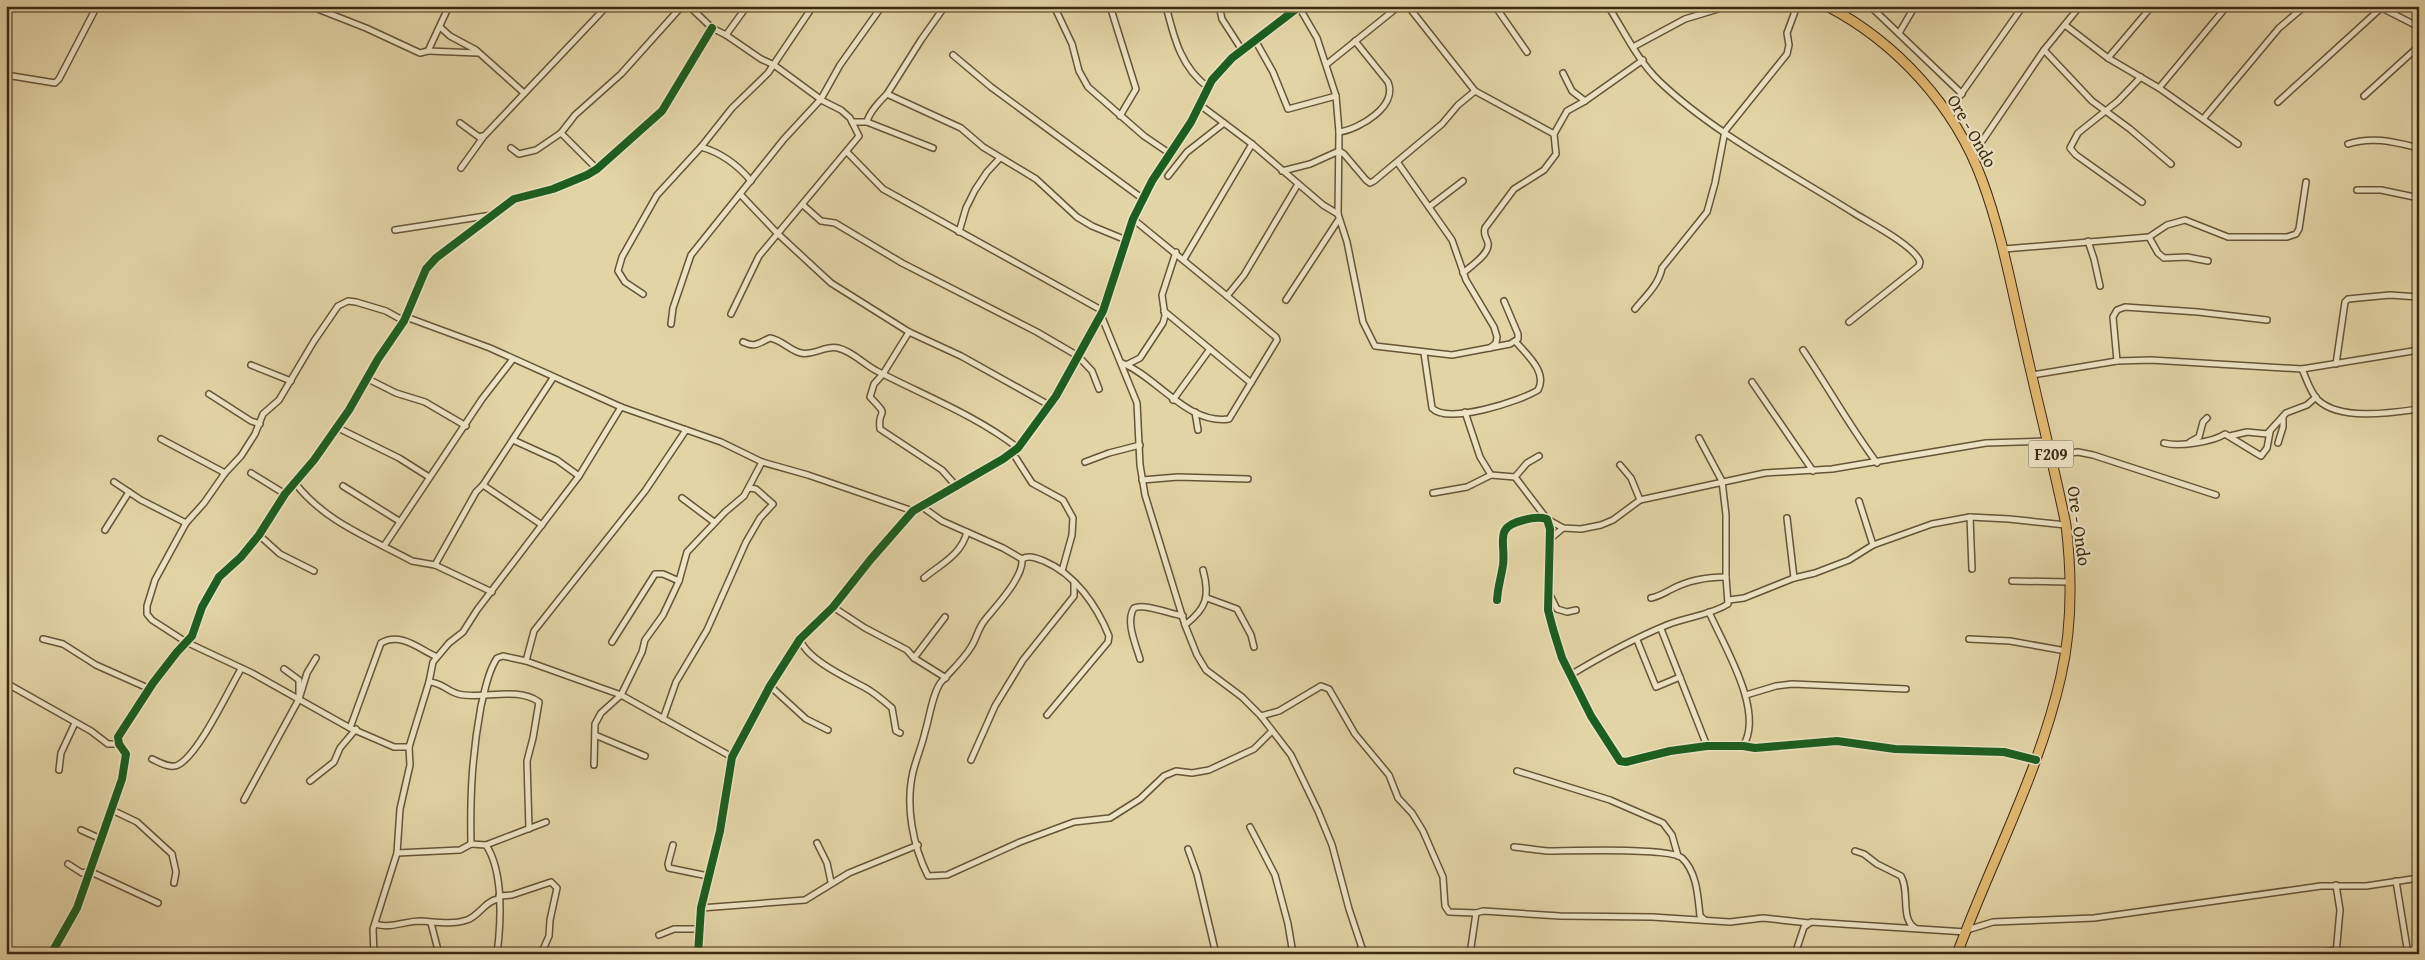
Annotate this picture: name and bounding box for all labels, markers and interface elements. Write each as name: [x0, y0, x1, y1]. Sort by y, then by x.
street label: Ore - Ondo: [1941, 89, 2004, 172]
road number: F209: [2028, 440, 2074, 468]
street label: Ore - Ondo: [2061, 484, 2098, 568]

